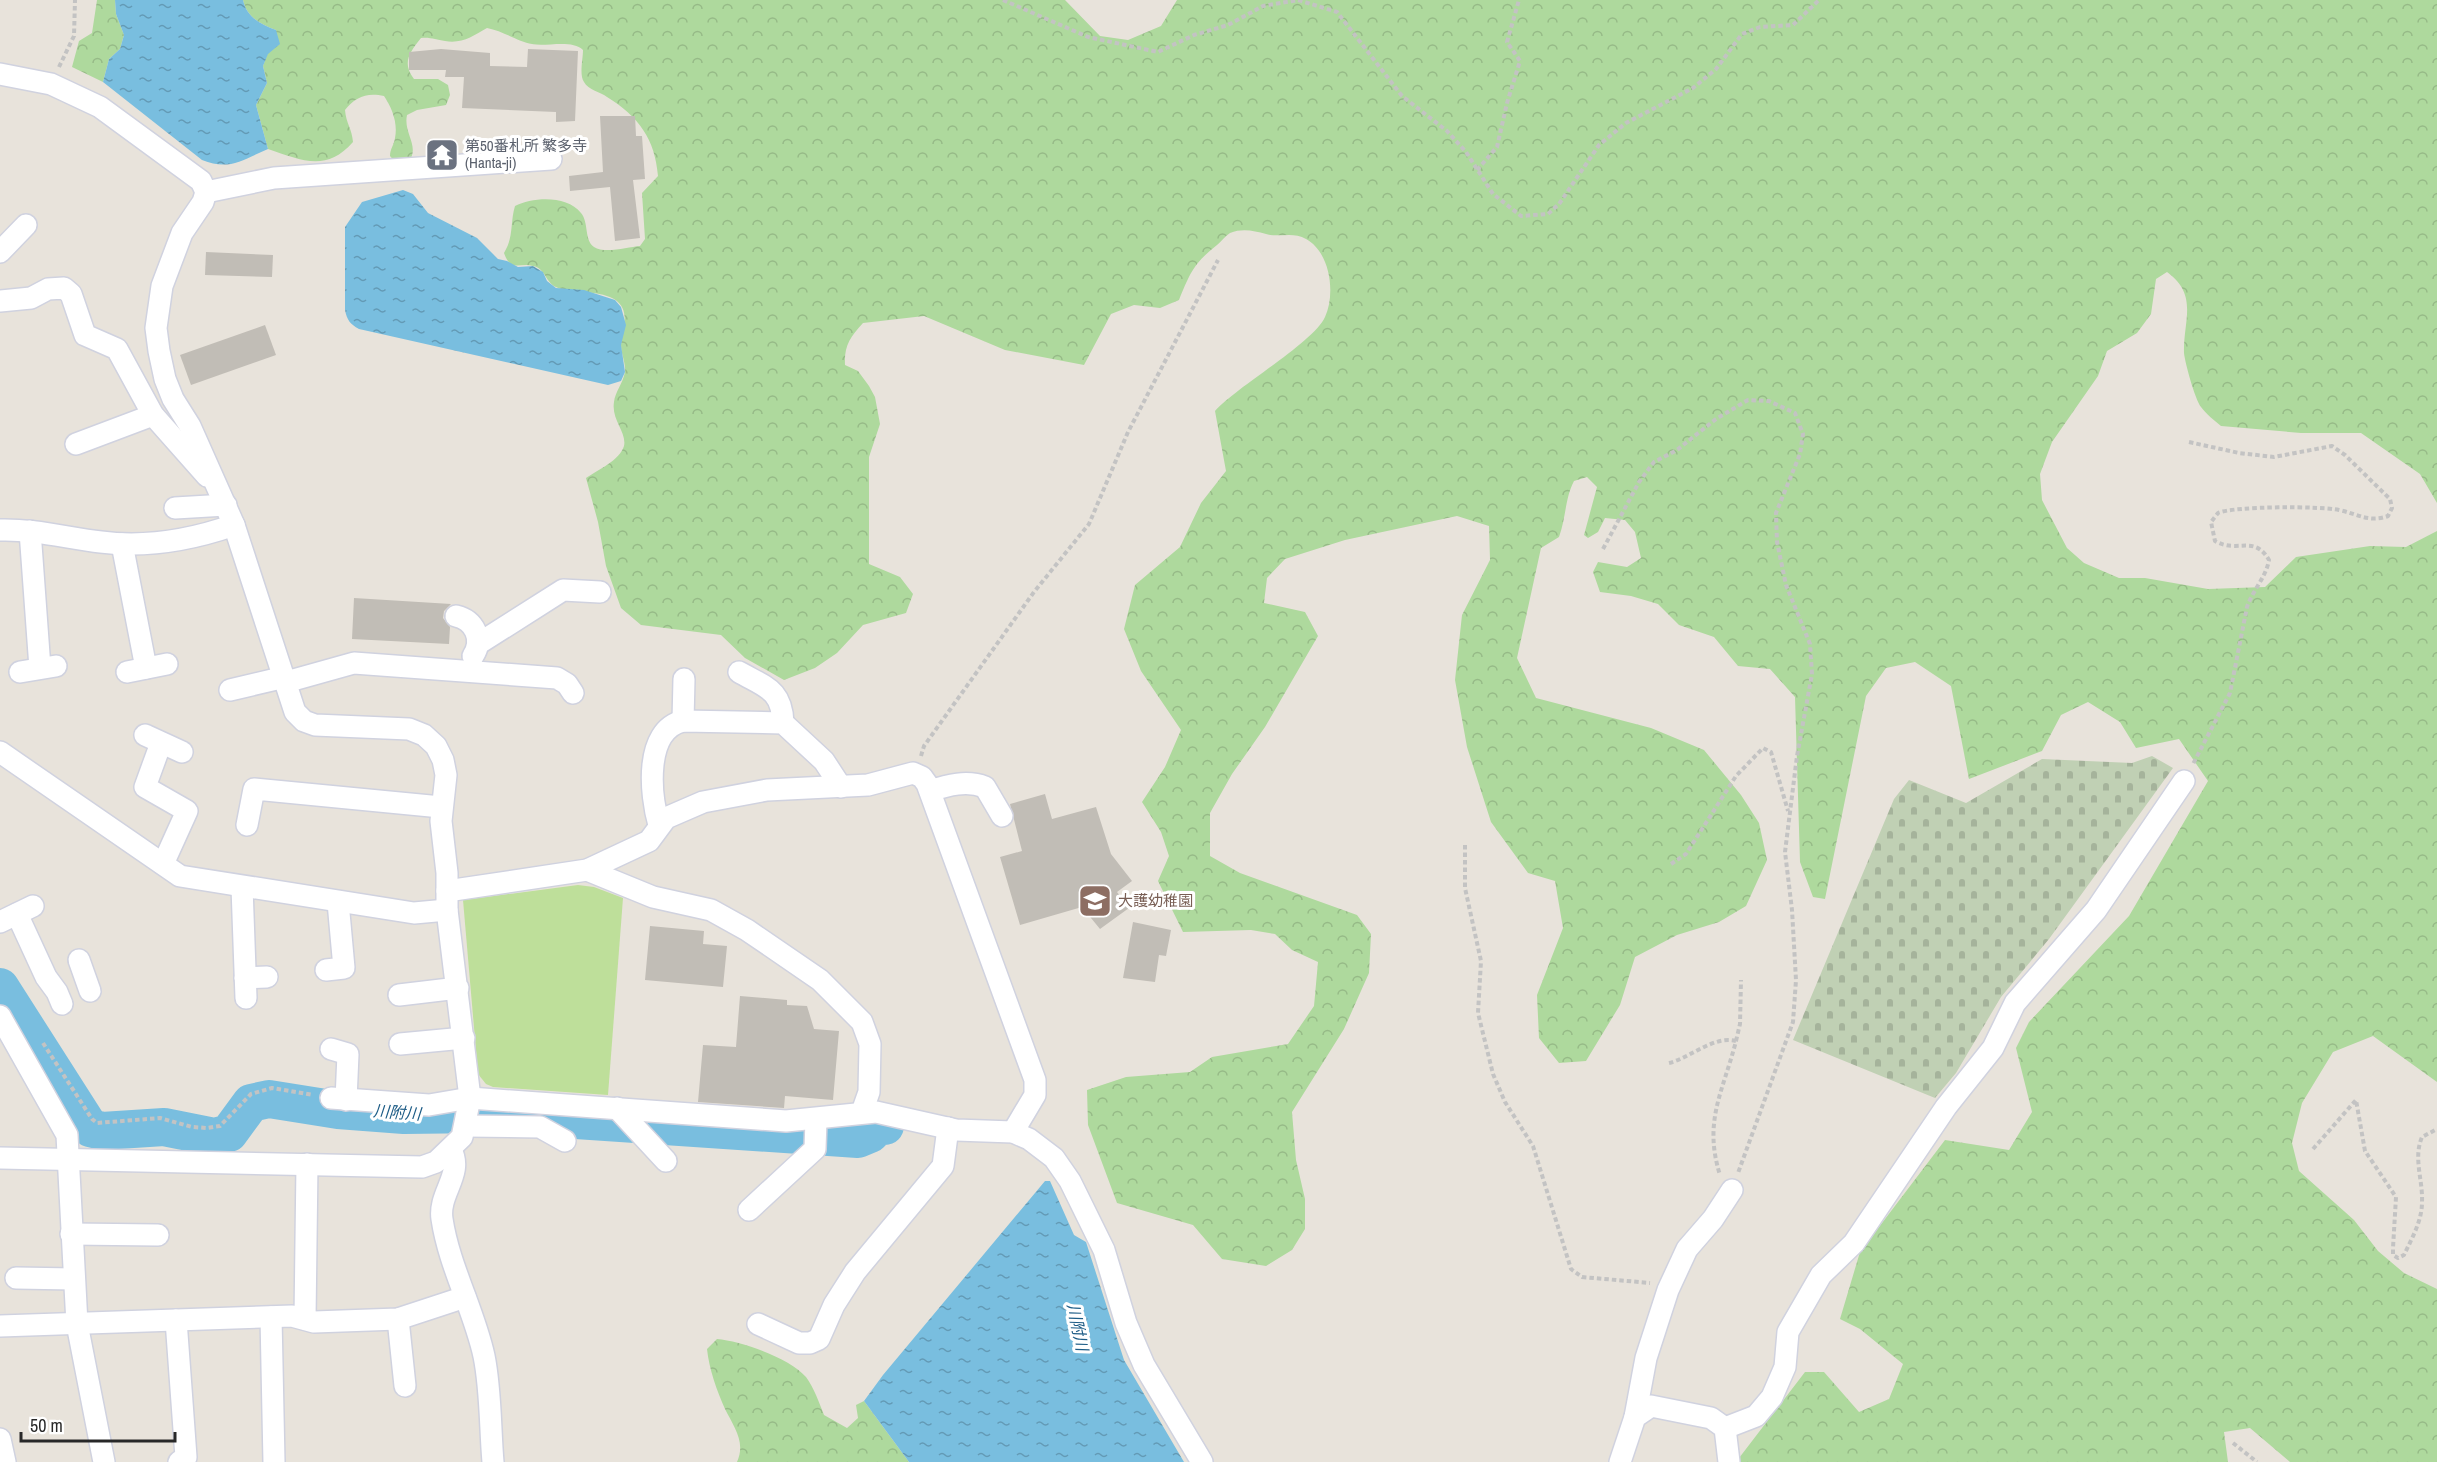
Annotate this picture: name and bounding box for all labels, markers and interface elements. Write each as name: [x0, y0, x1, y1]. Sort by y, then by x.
place label: 第50番札所 繁多寺 (Hanta-ji): [465, 135, 587, 173]
temple icon: 第50番札所 繁多寺 (Hanta-ji): [424, 137, 460, 173]
school or university icon: 大護幼稚園: [1077, 883, 1113, 919]
place label: 大護幼稚園: [1118, 890, 1193, 911]
water label: 川附川: [372, 1099, 424, 1125]
water label: 川附川: [1062, 1301, 1094, 1355]
scale bar: [21, 1405, 176, 1443]
text: 50 m: [30, 1413, 63, 1438]

